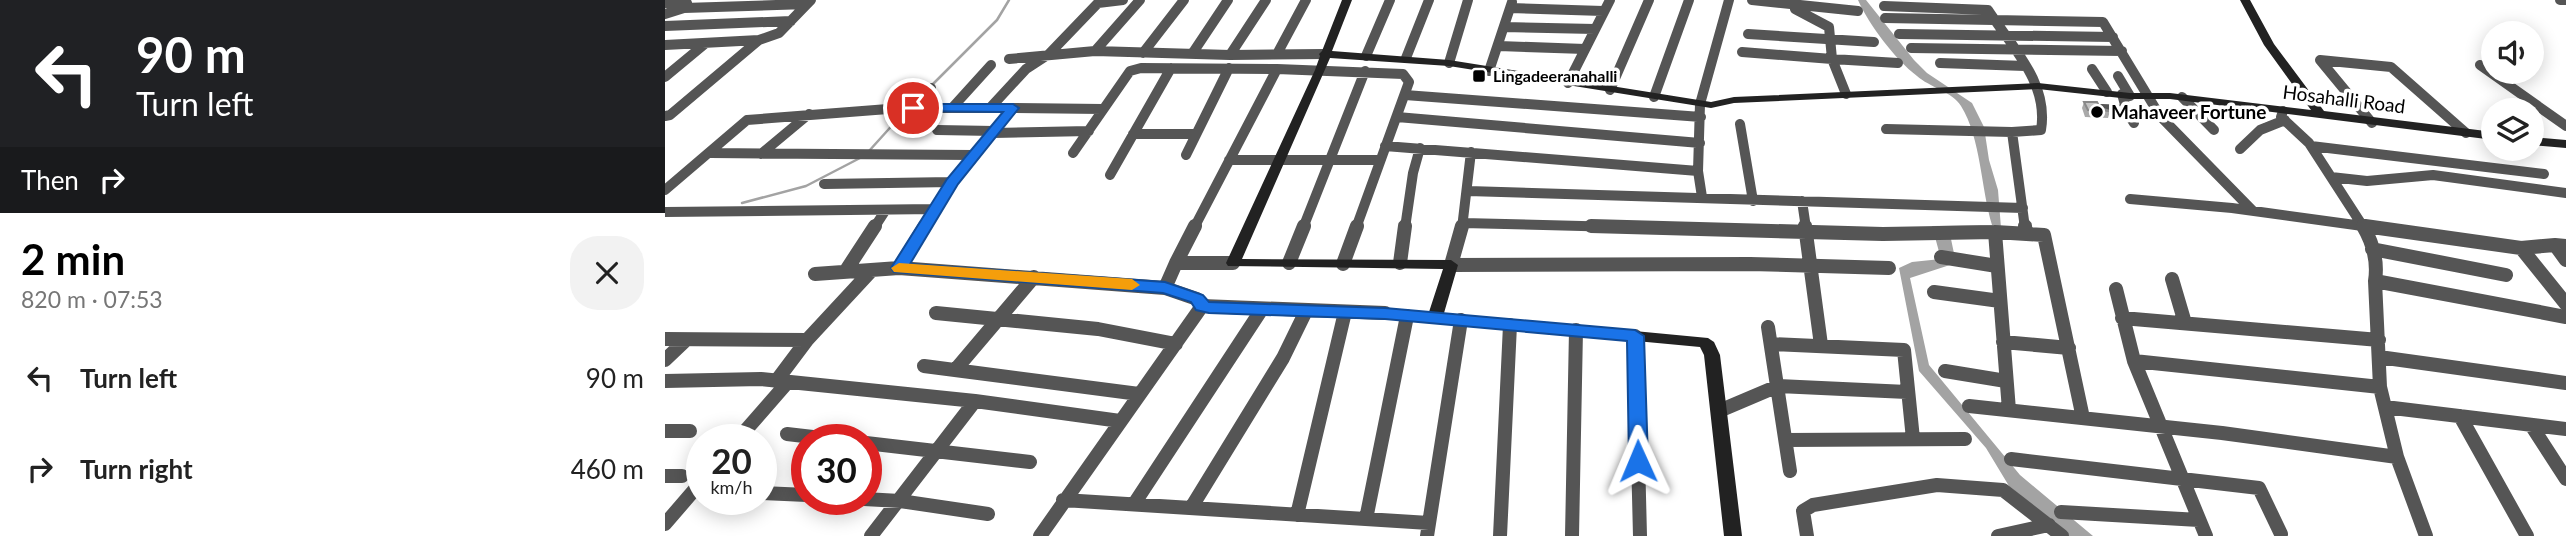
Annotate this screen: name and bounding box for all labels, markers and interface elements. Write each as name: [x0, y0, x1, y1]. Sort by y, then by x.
map controls: [2481, 21, 2544, 161]
button: sound: [2481, 21, 2544, 84]
text: 90 m: [136, 25, 246, 83]
icon: left: [21, 28, 112, 119]
place label: Lingadeeranahalli: [1493, 66, 1617, 85]
marker: Lingadeeranahalli: [1471, 68, 1487, 84]
pin: [883, 78, 943, 138]
street label: Hosahalli Road: [2282, 80, 2407, 117]
text: Turn left: [136, 84, 253, 123]
icon: arrive: [894, 89, 932, 127]
button: layers: [2481, 98, 2544, 161]
place label: Mahaveer Fortune: [2111, 100, 2266, 123]
marker: Mahaveer Fortune: [2089, 104, 2105, 120]
icon: right: [93, 161, 131, 199]
text: Then: [21, 164, 79, 196]
text: 2 min: [21, 234, 125, 284]
button: close: [570, 236, 644, 310]
text: 820 m · 07:53: [21, 285, 163, 313]
icon: left: [21, 359, 59, 397]
text: Turn left: [80, 362, 177, 394]
text: 90 m: [586, 362, 644, 394]
speed limit sign: 30: [791, 424, 882, 515]
position arrow: [1601, 424, 1675, 498]
text: 20: [711, 439, 752, 481]
icon: right: [21, 450, 59, 488]
text: Turn right: [80, 453, 193, 485]
text: 460 m: [571, 453, 644, 485]
text: km/h: [710, 476, 753, 498]

